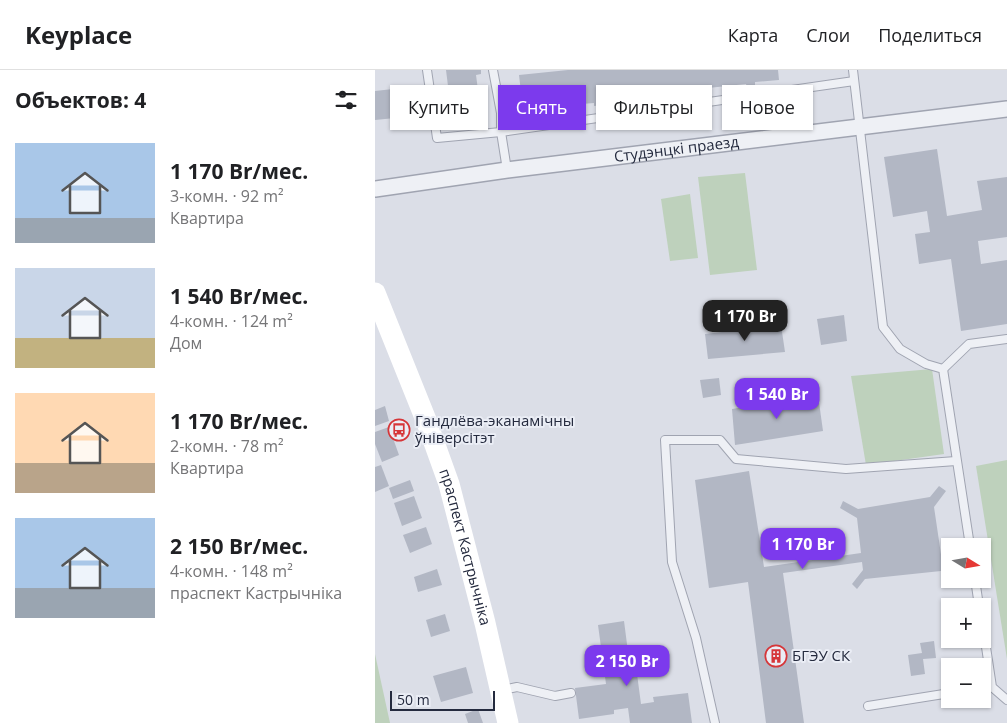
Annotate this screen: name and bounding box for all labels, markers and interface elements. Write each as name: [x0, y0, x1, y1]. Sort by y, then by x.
text: Keyplace: [25, 18, 132, 51]
text: Карта: [728, 23, 778, 47]
text: Слои: [806, 23, 850, 47]
text: Поделиться: [878, 23, 982, 47]
chip: Купить: [390, 85, 488, 130]
chip: Снять: [498, 85, 586, 130]
chip: Фильтры: [596, 85, 712, 130]
chip: Новое: [722, 85, 813, 130]
text: Объектов: 4: [15, 86, 146, 114]
icon: filters: [332, 86, 360, 114]
street label: Студэнцкі праезд: [613, 131, 740, 166]
text: 1 170 Br/мес.: [170, 157, 308, 185]
icon: home: [55, 163, 115, 223]
text: 3-комн. · 92 m²: [170, 185, 284, 207]
text: Квартира: [170, 207, 244, 229]
text: 1 540 Br/мес.: [170, 282, 308, 310]
icon: home: [55, 288, 115, 348]
pin: 1 170 Br: [693, 300, 797, 342]
text: 1 170 Br: [714, 305, 776, 327]
text: 4-комн. · 124 m²: [170, 310, 293, 332]
text: Дом: [170, 332, 202, 354]
pin: 1 540 Br: [725, 378, 829, 420]
text: 1 540 Br: [746, 383, 808, 405]
text: 1 170 Br/мес.: [170, 407, 308, 435]
place label: Гандлёва-эканамічны ўніверсітэт: [415, 410, 574, 447]
icon: home: [55, 413, 115, 473]
bus stop icon: Гандлёва-эканамічны ўніверсітэт: [387, 418, 411, 442]
text: 2-комн. · 78 m²: [170, 435, 284, 457]
text: Квартира: [170, 457, 244, 479]
street label: праспект Кастрычніка: [435, 466, 496, 627]
pin: 1 170 Br: [751, 528, 855, 570]
text: 2 150 Br/мес.: [170, 532, 308, 560]
text: 1 170 Br: [772, 533, 834, 555]
icon: home: [55, 538, 115, 598]
north arrow: [941, 538, 991, 588]
map controls: [941, 538, 991, 708]
text: 4-комн. · 148 m²: [170, 560, 293, 582]
text: праспект Кастрычніка: [170, 582, 342, 604]
button: +: [941, 598, 991, 648]
pin: 2 150 Br: [575, 644, 679, 687]
building icon: БГЭУ СК: [764, 644, 788, 668]
place label: БГЭУ СК: [792, 645, 851, 665]
text: 2 150 Br: [596, 650, 658, 672]
button: −: [941, 658, 991, 708]
scale bar: [390, 688, 495, 711]
text: 50 m: [397, 690, 430, 709]

